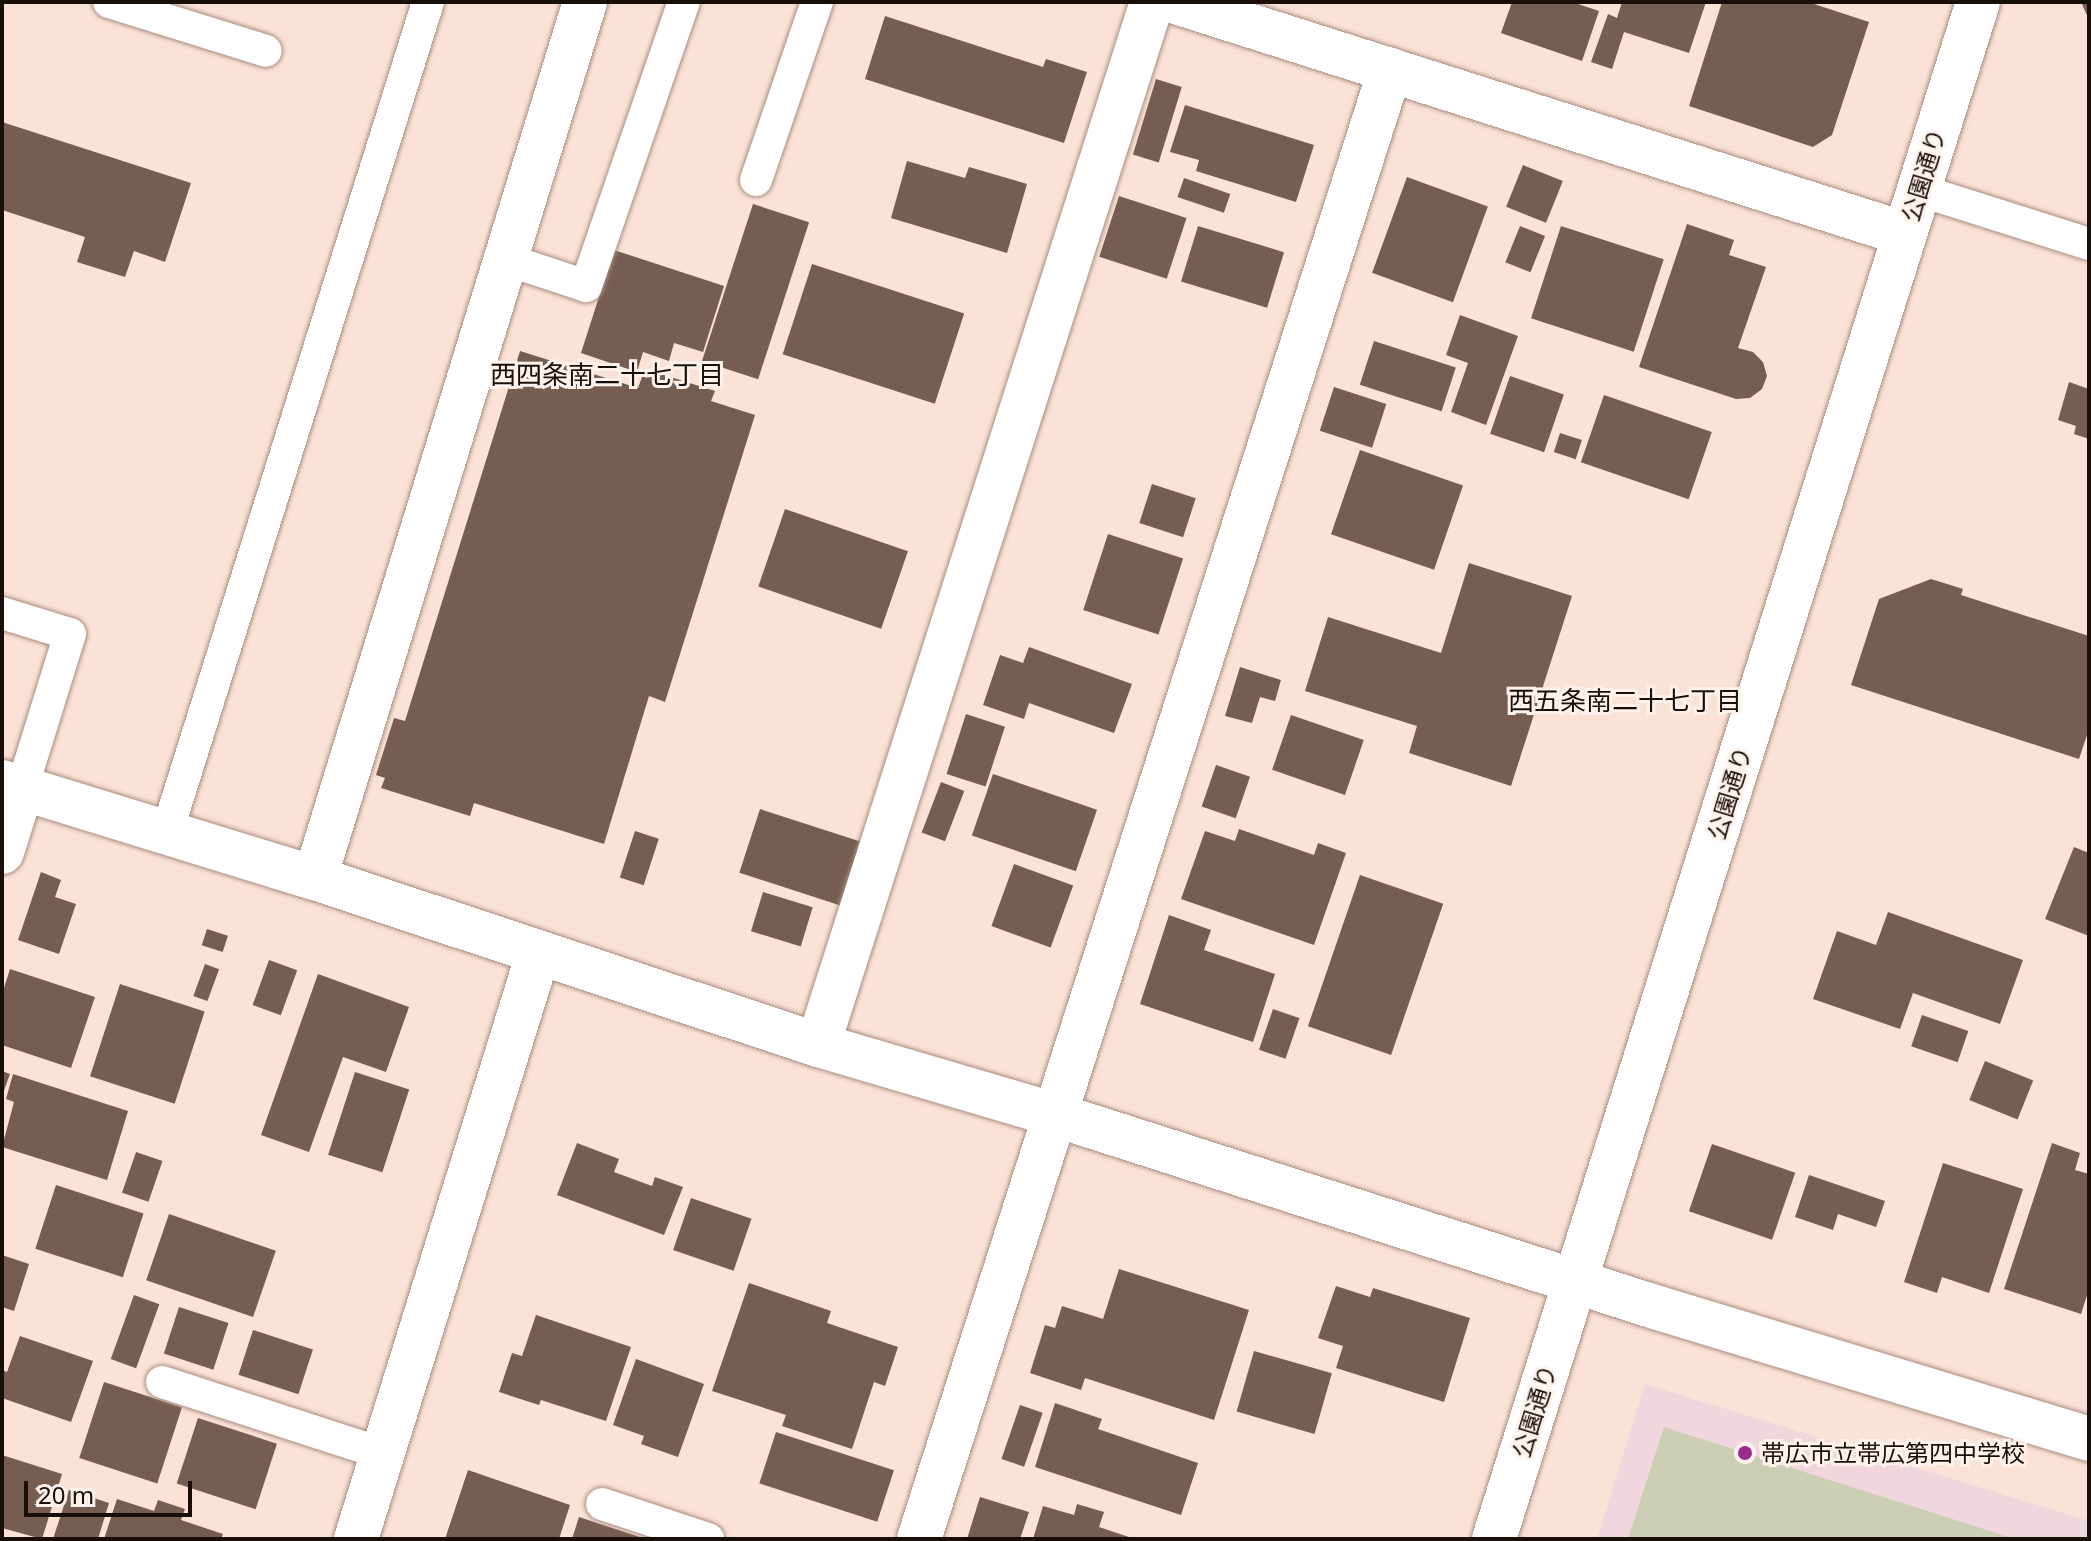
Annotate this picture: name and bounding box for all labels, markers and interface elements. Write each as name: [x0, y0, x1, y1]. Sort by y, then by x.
street label: 公園通り: [1895, 125, 1951, 225]
district label: 西四条南二十七丁目: [490, 359, 724, 391]
district label: 西五条南二十七丁目: [1508, 685, 1742, 717]
street label: 公園通り: [1701, 743, 1757, 843]
street label: 公園通り: [1506, 1361, 1562, 1461]
place label: 帯広市立帯広第四中学校: [1761, 1439, 2025, 1467]
marker: 帯広市立帯広第四中学校: [1736, 1444, 1754, 1462]
scale bar: [28, 1465, 196, 1515]
text: 20 m: [38, 1478, 94, 1511]

